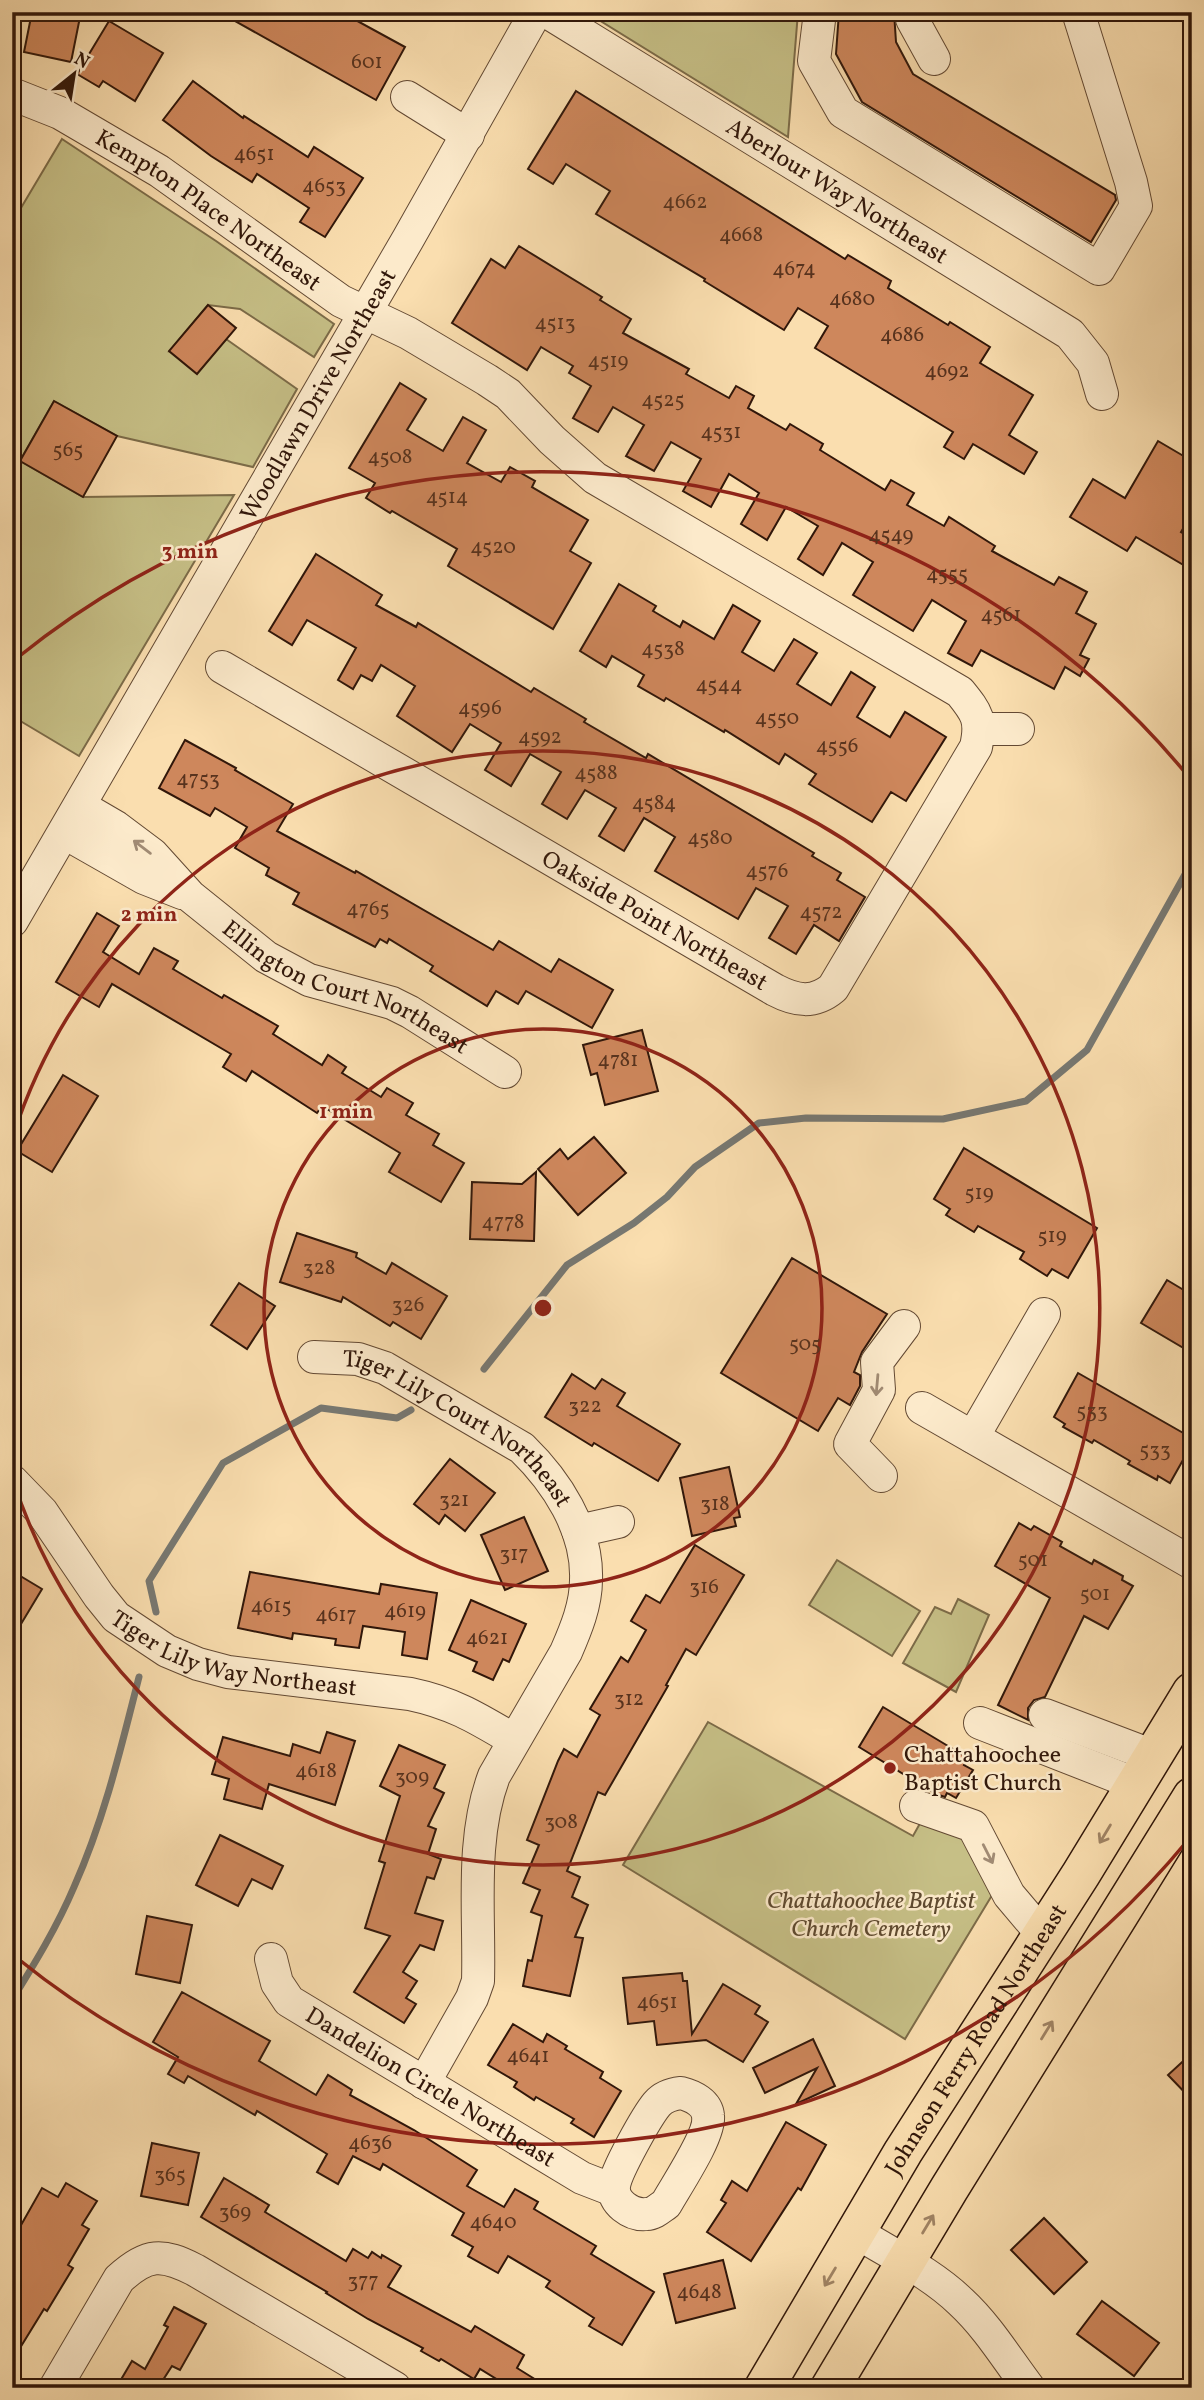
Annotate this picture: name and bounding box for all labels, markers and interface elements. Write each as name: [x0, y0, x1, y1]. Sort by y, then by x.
north arrow: [38, 38, 108, 108]
text: N: [69, 46, 94, 76]
house number: 601: [351, 48, 383, 77]
street label: Aberlour Way Northeast: [719, 111, 954, 274]
street label: Kempton Place Northeast: [88, 122, 327, 301]
house number: 4651: [233, 140, 275, 169]
house number: 4653: [302, 172, 346, 201]
house number: 4662: [663, 188, 707, 217]
house number: 4668: [719, 221, 763, 250]
house number: 4674: [772, 255, 816, 284]
street label: Woodlawn Drive Northeast: [233, 263, 406, 528]
house number: 4680: [829, 285, 875, 314]
house number: 4513: [535, 309, 575, 338]
house number: 4686: [880, 321, 924, 350]
house number: 4519: [587, 347, 629, 376]
house number: 4692: [924, 357, 970, 386]
house number: 4525: [641, 386, 685, 415]
house number: 4531: [701, 418, 741, 447]
house number: 565: [53, 436, 83, 465]
house number: 4508: [368, 443, 412, 472]
house number: 4514: [426, 483, 468, 512]
house number: 4549: [869, 521, 914, 550]
house number: 4520: [470, 533, 516, 562]
text: 3 min: [162, 538, 218, 567]
house number: 4555: [926, 560, 968, 589]
house number: 4561: [981, 601, 1021, 630]
house number: 4538: [641, 635, 685, 664]
house number: 4544: [695, 671, 743, 700]
house number: 4596: [458, 694, 502, 723]
house number: 4550: [755, 704, 799, 733]
house number: 4592: [518, 723, 562, 752]
house number: 4556: [816, 732, 858, 761]
house number: 4588: [574, 759, 618, 788]
house number: 4753: [176, 765, 220, 794]
house number: 4584: [632, 789, 676, 818]
house number: 4580: [687, 824, 733, 853]
one-way arrow: [133, 840, 152, 854]
street label: Oakside Point Northeast: [535, 843, 773, 1001]
house number: 4576: [746, 857, 788, 886]
house number: 4765: [346, 895, 390, 924]
house number: 4572: [799, 898, 843, 927]
text: 2 min: [121, 901, 177, 930]
street label: Ellington Court Northeast: [214, 913, 475, 1064]
house number: 4781: [598, 1046, 638, 1075]
text: 1 min: [319, 1098, 373, 1127]
house number: 519: [964, 1179, 994, 1208]
house number: 4778: [482, 1208, 524, 1237]
house number: 519: [1037, 1222, 1067, 1251]
house number: 328: [303, 1254, 335, 1283]
house number: 326: [392, 1291, 424, 1320]
centre of rings: [531, 1296, 555, 1320]
house number: 505: [789, 1330, 821, 1359]
street label: Tiger Lily Court Northeast: [342, 1343, 579, 1514]
one-way arrow: [870, 1373, 883, 1396]
house number: 322: [568, 1392, 602, 1421]
house number: 533: [1076, 1397, 1108, 1426]
house number: 533: [1139, 1436, 1171, 1465]
house number: 321: [439, 1486, 469, 1515]
house number: 318: [700, 1490, 730, 1519]
house number: 317: [499, 1540, 529, 1569]
house number: 501: [1018, 1546, 1048, 1575]
house number: 316: [689, 1573, 719, 1602]
house number: 501: [1080, 1580, 1110, 1609]
house number: 4615: [250, 1592, 292, 1621]
house number: 4619: [384, 1597, 426, 1626]
house number: 4617: [315, 1601, 357, 1630]
street label: Tiger Lily Way Northeast: [103, 1603, 359, 1706]
house number: 4621: [466, 1624, 508, 1653]
house number: 312: [614, 1685, 644, 1714]
place label: Chattahoochee Baptist Church: [904, 1739, 1062, 1801]
house number: 4618: [295, 1757, 337, 1786]
marker: Chattahoochee Baptist Church: [882, 1760, 898, 1776]
house number: 309: [395, 1763, 429, 1792]
house number: 308: [544, 1808, 578, 1837]
one-way arrow: [1098, 1824, 1112, 1844]
one-way arrow: [981, 1843, 995, 1864]
park label: Chattahoochee Baptist Church Cemetery: [767, 1885, 977, 1947]
street label: Johnson Ferry Road Northeast: [878, 1898, 1077, 2183]
house number: 4651: [636, 1988, 678, 2017]
street label: Dandelion Circle Northeast: [298, 2000, 561, 2177]
one-way arrow: [1041, 2021, 1055, 2041]
house number: 4641: [506, 2042, 550, 2071]
house number: 4636: [348, 2129, 392, 2158]
house number: 365: [154, 2161, 186, 2190]
house number: 369: [219, 2198, 251, 2227]
house number: 4640: [469, 2208, 517, 2237]
one-way arrow: [921, 2214, 935, 2234]
one-way arrow: [822, 2266, 836, 2286]
house number: 377: [347, 2267, 379, 2296]
house number: 4648: [676, 2278, 722, 2307]

